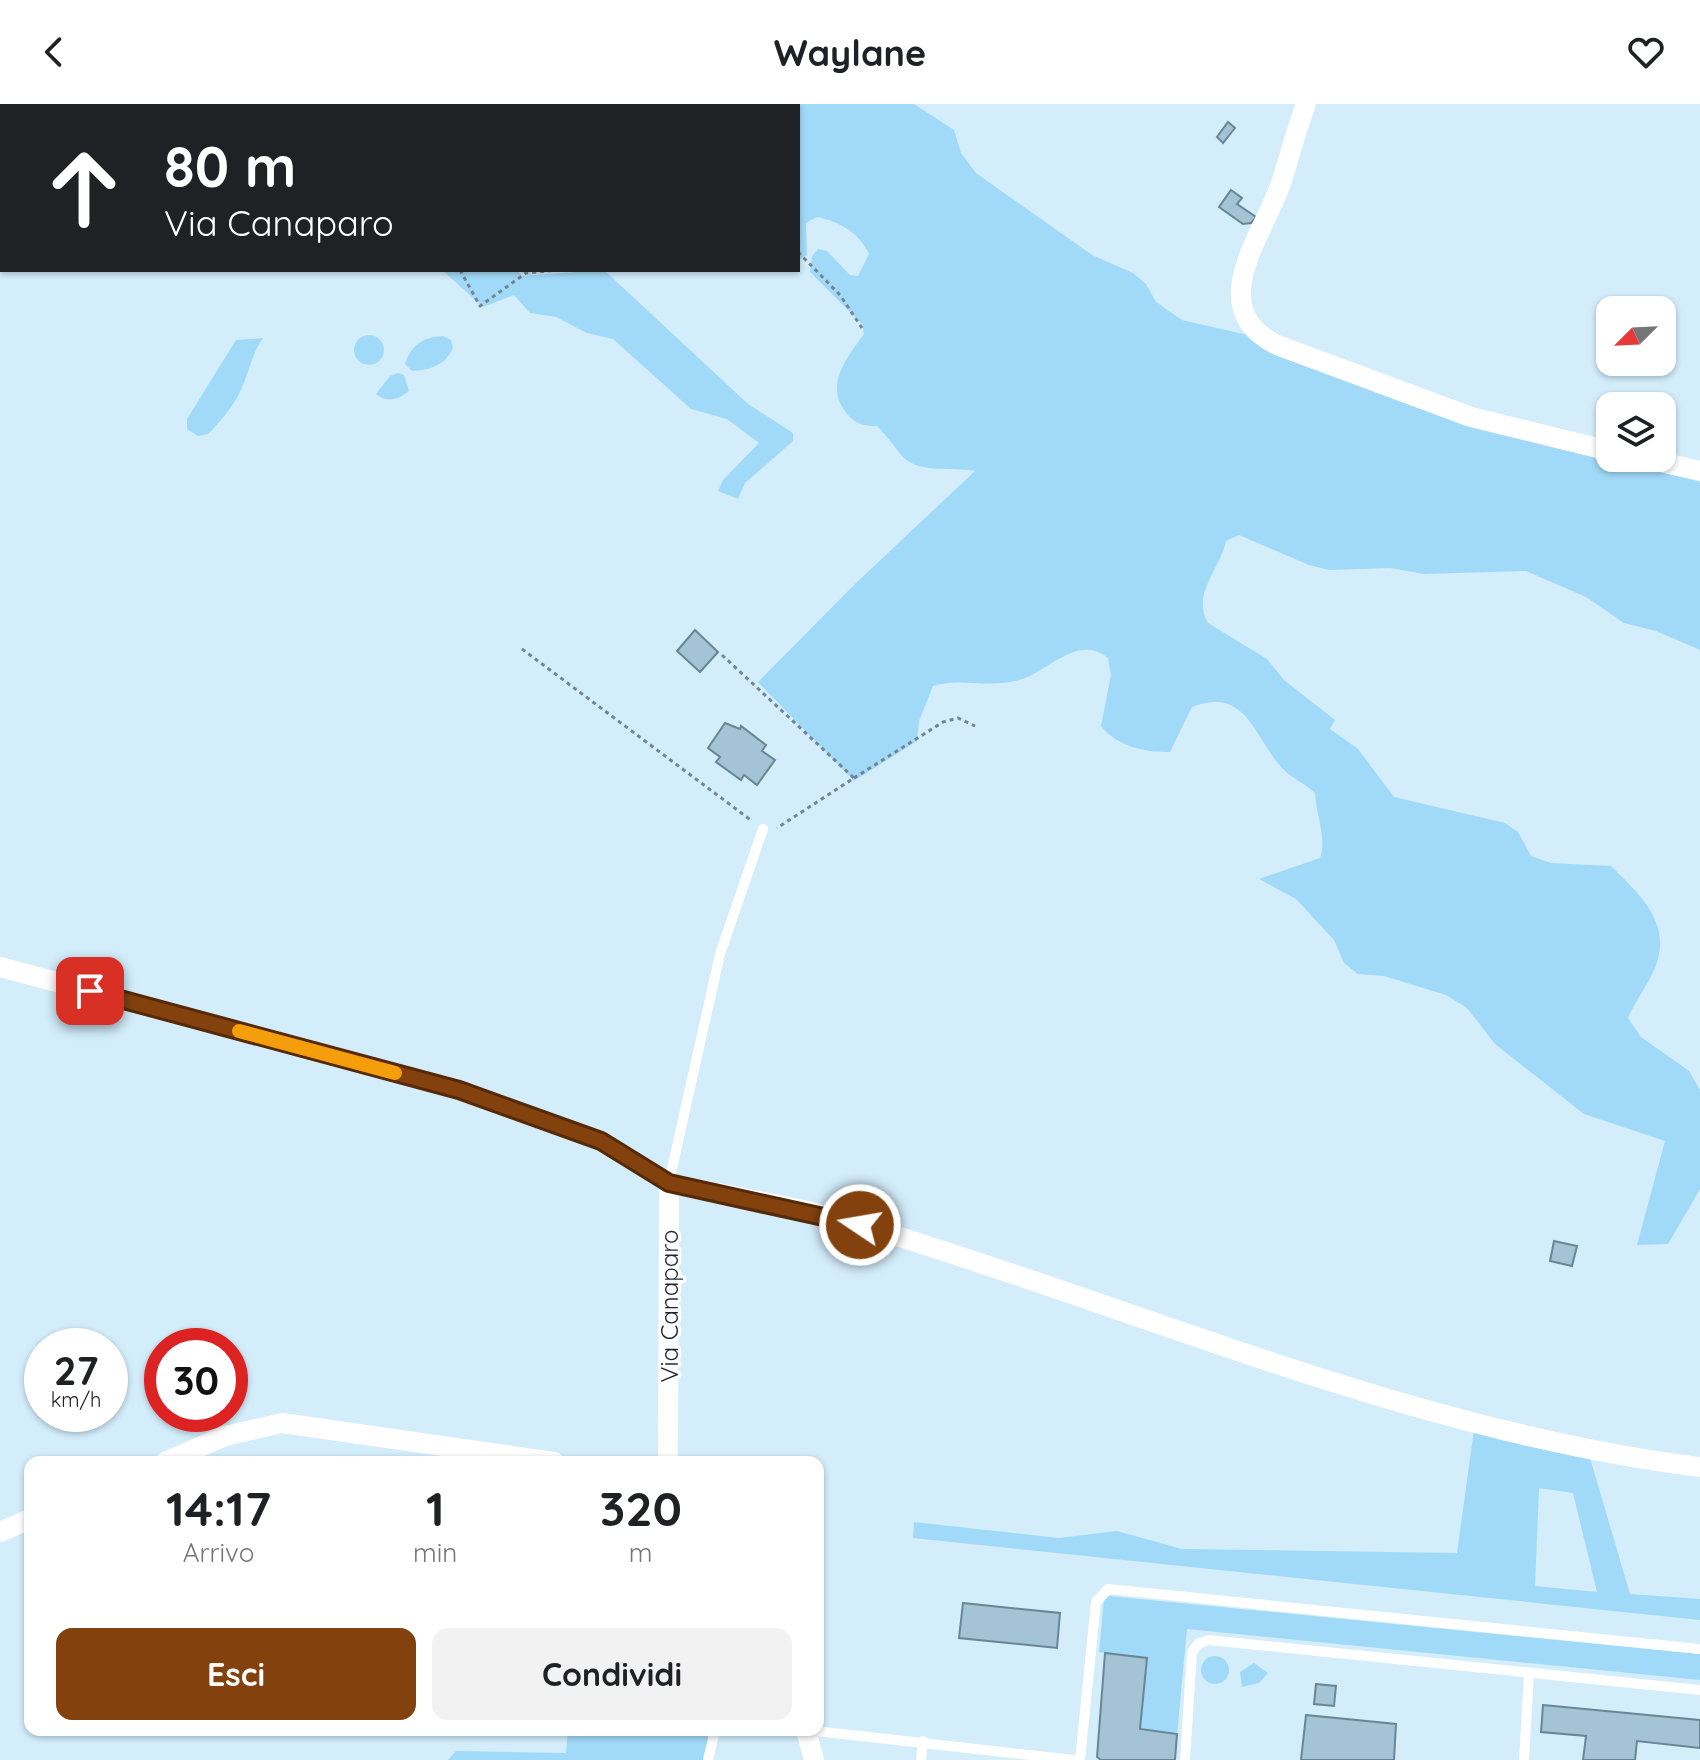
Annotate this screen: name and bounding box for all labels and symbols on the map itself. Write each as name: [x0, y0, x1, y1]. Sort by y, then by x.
north arrow: [1596, 296, 1676, 376]
pin: [56, 957, 124, 1025]
position arrow: [818, 1183, 902, 1267]
street label: Via Canaparo: [654, 1229, 684, 1383]
speed limit sign: 30: [144, 1328, 248, 1432]

